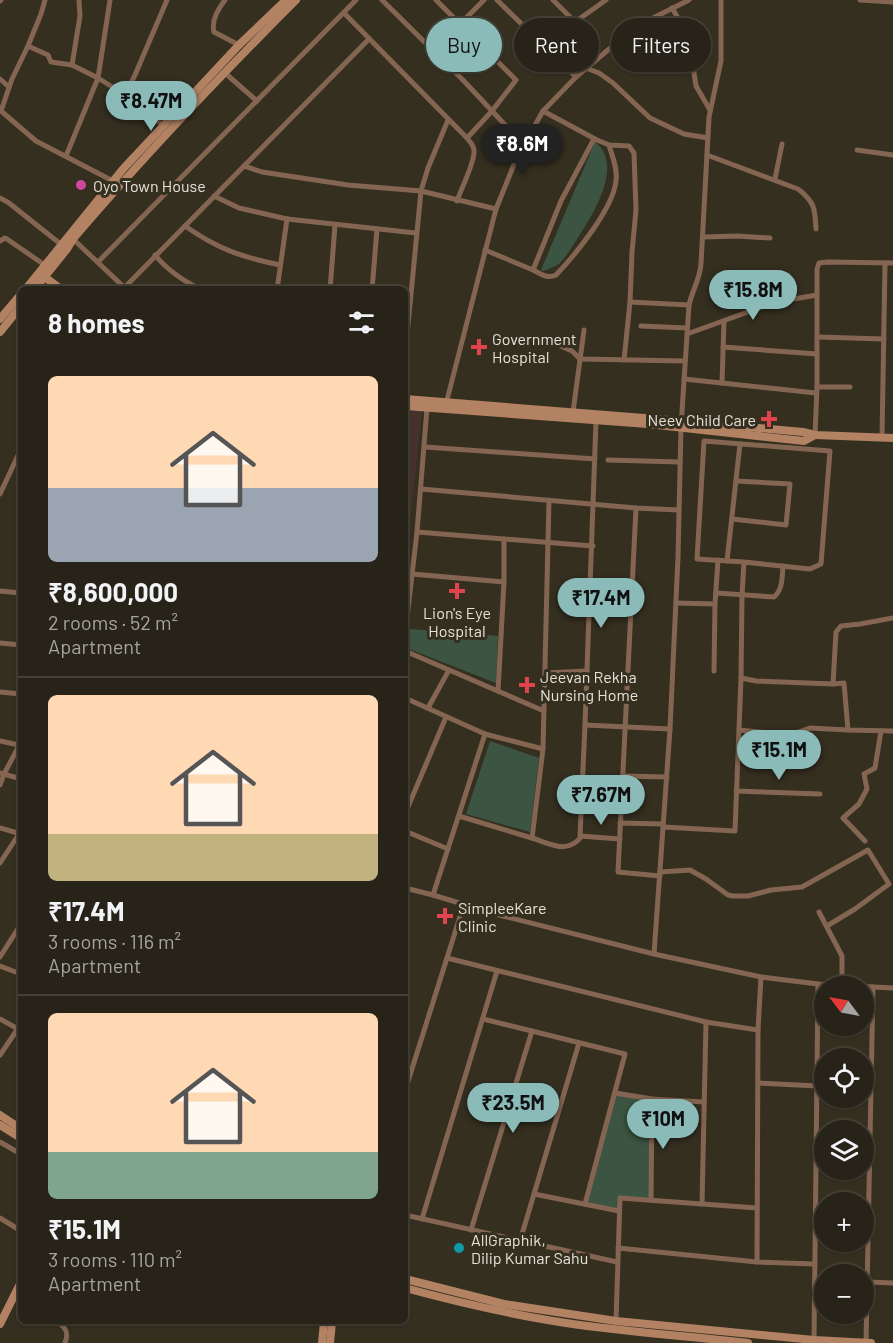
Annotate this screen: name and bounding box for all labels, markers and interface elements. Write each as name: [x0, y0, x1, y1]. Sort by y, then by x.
chip: Buy: [426, 18, 502, 72]
chip: Rent: [514, 18, 599, 72]
chip: Filters: [611, 18, 711, 72]
pin: ₹8.47M: [102, 81, 200, 132]
text: ₹8.47M: [120, 88, 182, 112]
pin: ₹8.6M: [480, 124, 564, 175]
text: ₹8.6M: [496, 131, 548, 155]
place label: Oyo Town House: [93, 176, 206, 195]
marker: Oyo Town House: [74, 178, 88, 192]
pin: ₹15.8M: [704, 270, 802, 321]
text: ₹15.8M: [723, 277, 783, 301]
icon: filters: [345, 306, 378, 339]
text: 8 homes: [48, 307, 145, 338]
place label: Government Hospital: [492, 329, 577, 366]
marker: Government Hospital: [470, 338, 488, 356]
place label: Neev Child Care: [647, 410, 756, 429]
marker: Neev Child Care: [760, 410, 778, 428]
icon: home: [159, 415, 267, 523]
text: ₹8,600,000: [48, 576, 178, 607]
pin: ₹17.4M: [552, 578, 650, 629]
marker: Lion's Eye Hospital: [448, 582, 466, 600]
text: ₹17.4M: [572, 585, 630, 609]
place label: Lion's Eye Hospital: [423, 603, 491, 640]
text: 2 rooms · 52 m²: [48, 610, 178, 634]
text: Apartment: [48, 634, 141, 658]
place label: Jeevan Rekha Nursing Home: [540, 667, 638, 704]
marker: Jeevan Rekha Nursing Home: [518, 676, 536, 694]
pin: ₹15.1M: [730, 730, 828, 781]
icon: home: [159, 734, 267, 842]
text: ₹15.1M: [751, 737, 807, 761]
pin: ₹7.67M: [552, 775, 650, 826]
text: ₹7.67M: [571, 782, 631, 806]
text: ₹17.4M: [48, 895, 125, 926]
place label: SimpleeKare Clinic: [458, 898, 546, 935]
marker: SimpleeKare Clinic: [436, 907, 454, 925]
text: 3 rooms · 116 m²: [48, 929, 181, 953]
text: Apartment: [48, 953, 141, 977]
north arrow: [814, 976, 874, 1036]
map controls: [814, 976, 874, 1324]
button: locate: [814, 1048, 874, 1108]
icon: home: [159, 1052, 267, 1160]
pin: ₹23.5M: [464, 1083, 562, 1134]
text: ₹23.5M: [481, 1090, 545, 1114]
pin: ₹10M: [627, 1099, 699, 1150]
text: ₹10M: [641, 1106, 685, 1130]
button: layers: [814, 1120, 874, 1180]
button: +: [814, 1192, 874, 1252]
text: ₹15.1M: [48, 1213, 121, 1244]
place label: AllGraphik, Dilip Kumar Sahu: [471, 1230, 588, 1267]
marker: AllGraphik, Dilip Kumar Sahu: [452, 1241, 466, 1255]
text: 3 rooms · 110 m²: [48, 1247, 182, 1271]
button: −: [814, 1264, 874, 1324]
text: Apartment: [48, 1271, 141, 1295]

